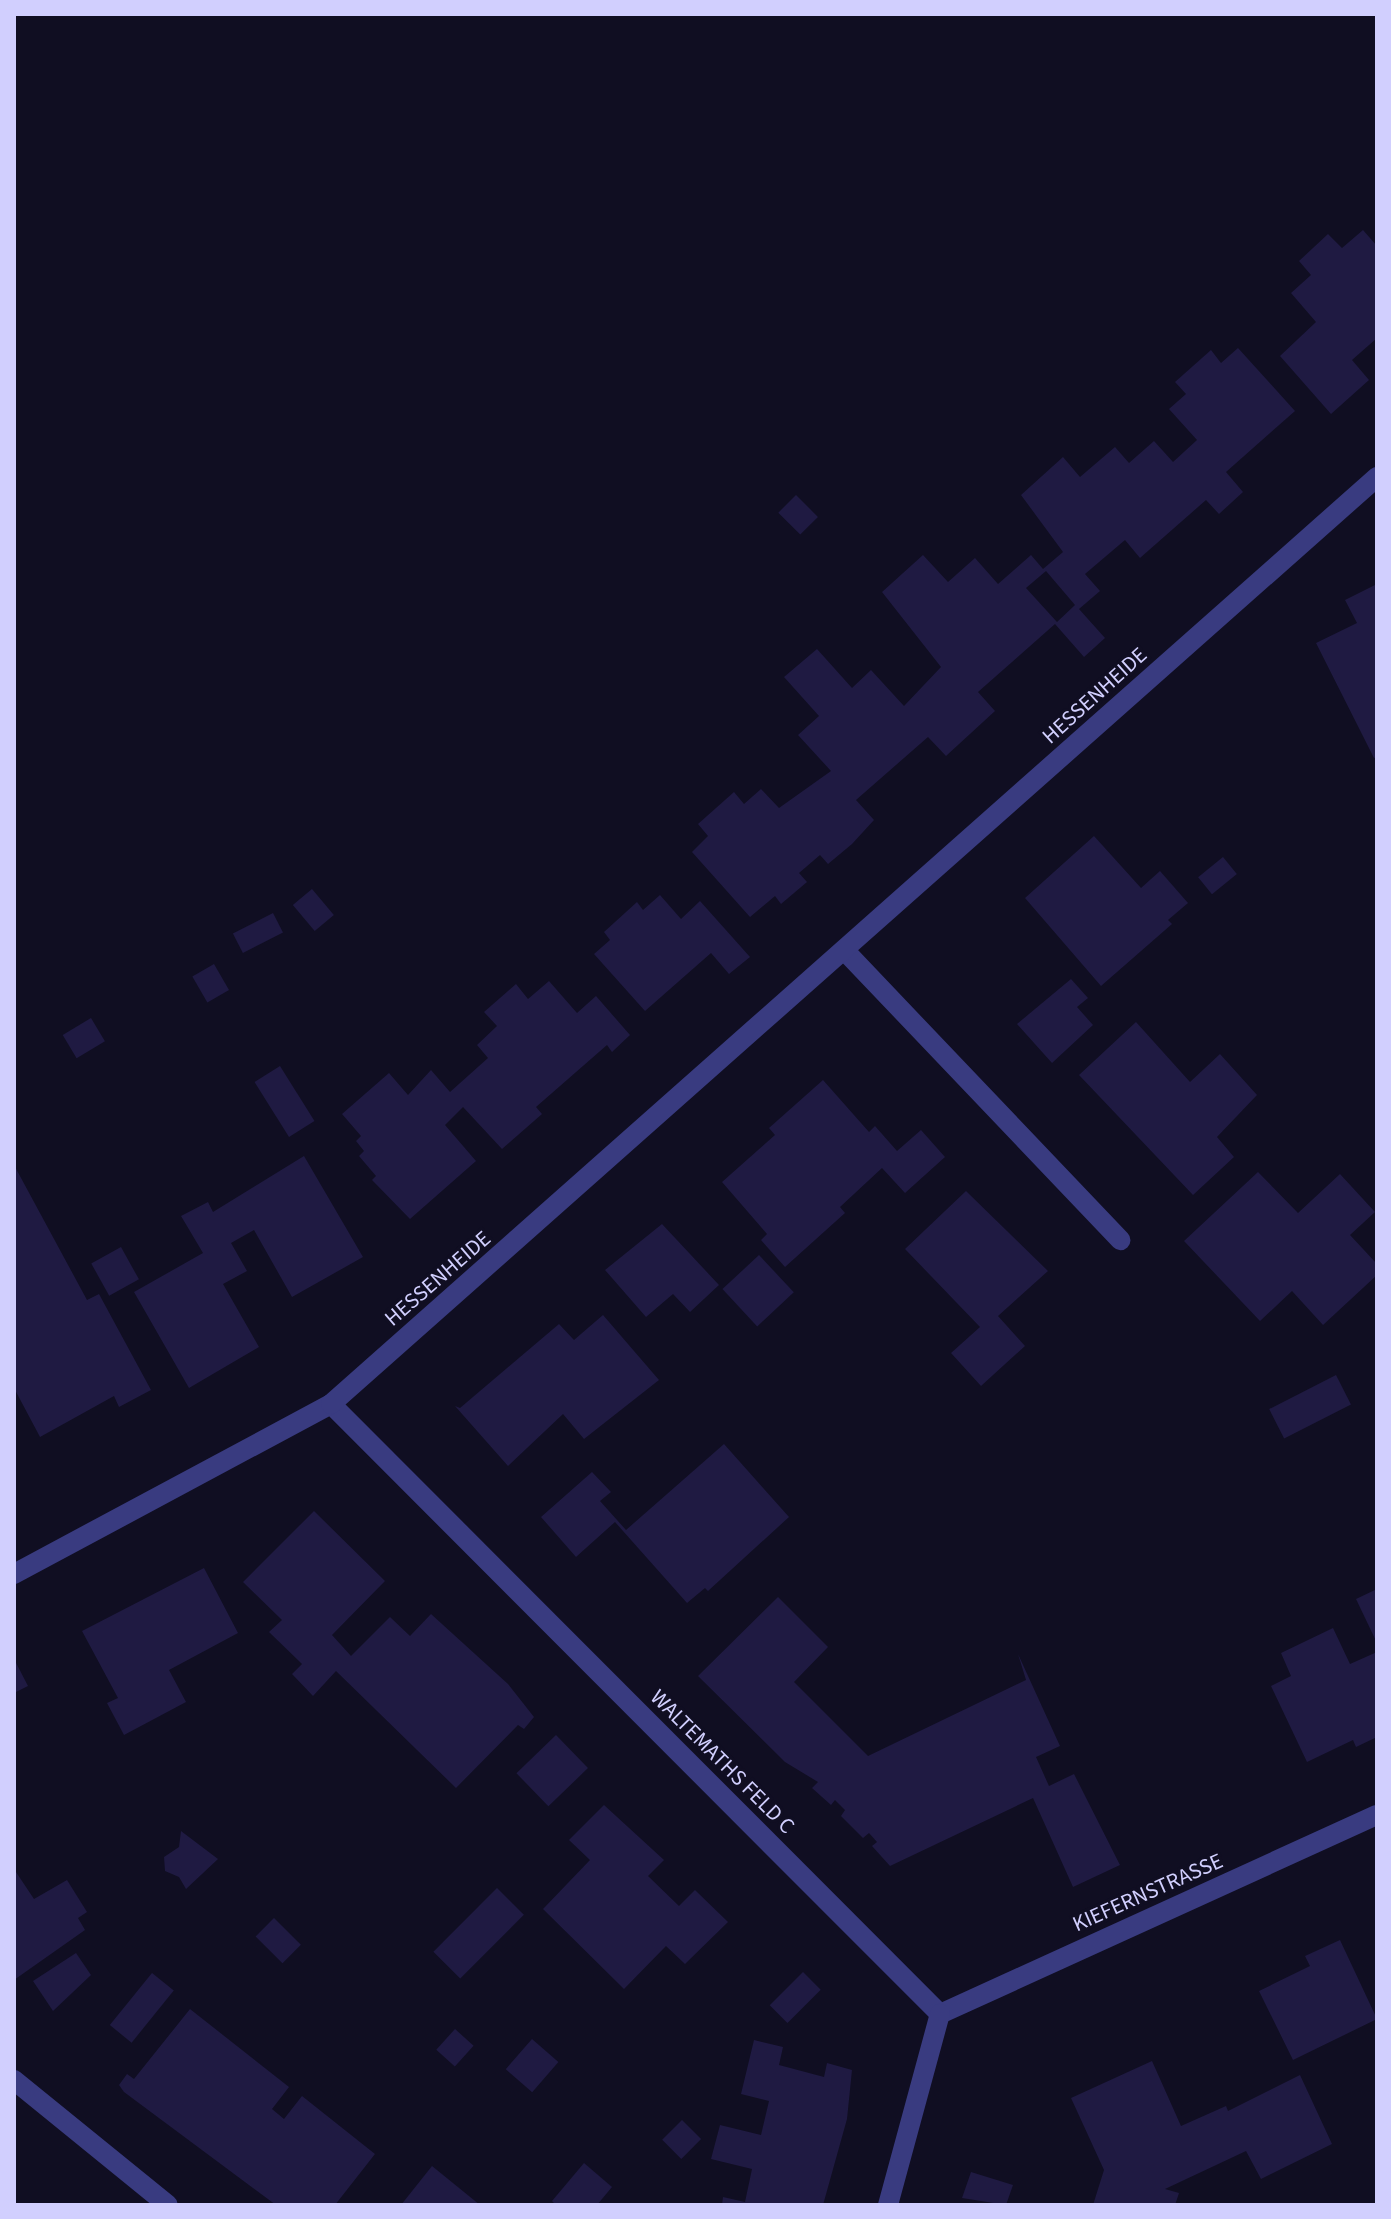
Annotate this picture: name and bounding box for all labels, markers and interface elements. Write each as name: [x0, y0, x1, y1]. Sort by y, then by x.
street label: HESSENHEIDE: [1037, 642, 1153, 750]
street label: HESSENHEIDE: [380, 1226, 496, 1332]
street label: WALTEMATHS FELD C: [644, 1684, 800, 1840]
street label: KIEFERNSTRASSE: [1069, 1848, 1227, 1938]

